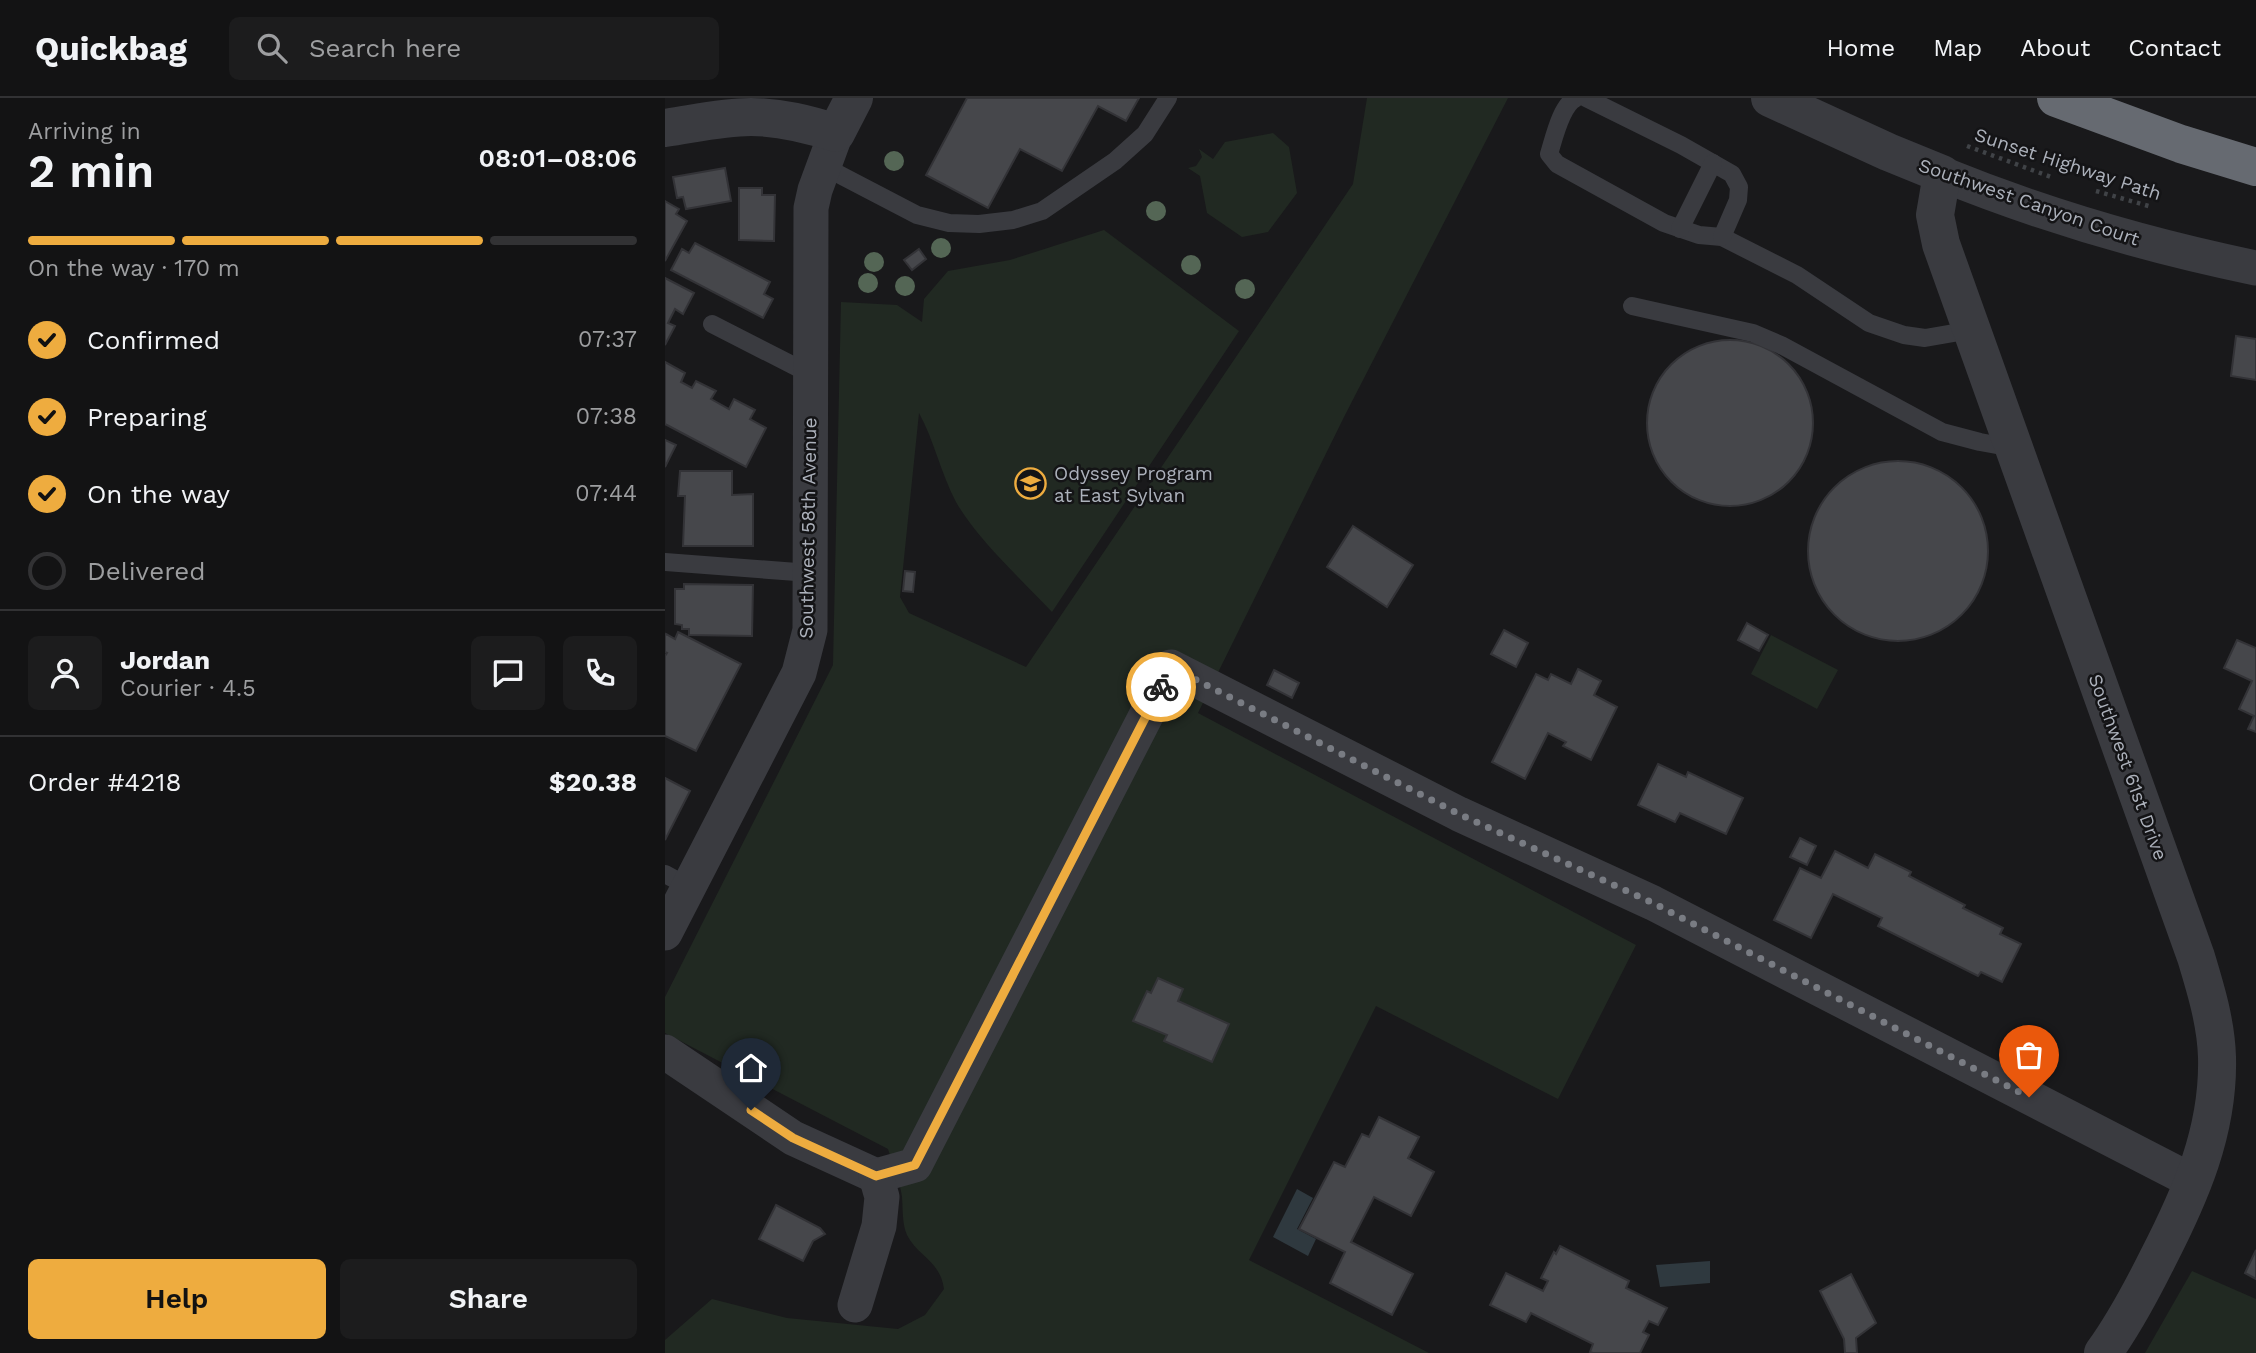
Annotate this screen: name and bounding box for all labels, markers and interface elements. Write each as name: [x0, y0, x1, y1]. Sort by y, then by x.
search box: [229, 17, 719, 80]
text: Quickbag: [35, 29, 187, 68]
icon: search: [253, 29, 291, 67]
text: Search here: [309, 33, 461, 63]
text: Home: [1827, 34, 1895, 62]
text: Map: [1933, 34, 1982, 62]
text: About: [2020, 34, 2090, 62]
text: Contact: [2128, 34, 2221, 62]
text: Arriving in: [28, 118, 141, 145]
street label: Sunset Highway Path: [1972, 123, 2164, 205]
text: 08:01–08:06: [478, 143, 637, 173]
text: 2 min: [28, 144, 154, 198]
street label: Southwest Canyon Court: [1916, 153, 2142, 251]
text: On the way · 170 m: [28, 255, 240, 282]
icon: check: [28, 321, 66, 359]
text: Confirmed: [87, 325, 220, 355]
text: 07:37: [578, 326, 637, 353]
icon: check: [28, 398, 66, 436]
text: Preparing: [87, 402, 207, 432]
text: 07:38: [576, 403, 637, 430]
street label: Southwest 58th Avenue: [795, 417, 821, 639]
place label: Odyssey Program at East Sylvan: [1054, 462, 1213, 507]
school or university icon: Odyssey Program at East Sylvan: [1014, 467, 1048, 501]
icon: check: [28, 475, 66, 513]
text: On the way: [87, 479, 230, 509]
text: 07:44: [575, 480, 637, 507]
text: Delivered: [87, 556, 206, 586]
button: person: [28, 636, 102, 710]
button: chat: [471, 636, 545, 710]
button: phone: [563, 636, 637, 710]
text: Jordan: [120, 645, 210, 675]
courier: [1126, 652, 1196, 722]
icon: bike: [1142, 668, 1180, 706]
street label: Southwest 61st Drive: [2084, 671, 2172, 863]
text: Courier · 4.5: [120, 675, 256, 702]
text: Order #4218: [28, 767, 182, 797]
text: $20.38: [549, 767, 637, 797]
pin: [1999, 1025, 2059, 1097]
icon: bag: [2010, 1036, 2048, 1074]
pin: [721, 1038, 781, 1110]
icon: home: [732, 1049, 770, 1087]
button: Help: [28, 1259, 326, 1339]
button: Share: [340, 1259, 637, 1339]

